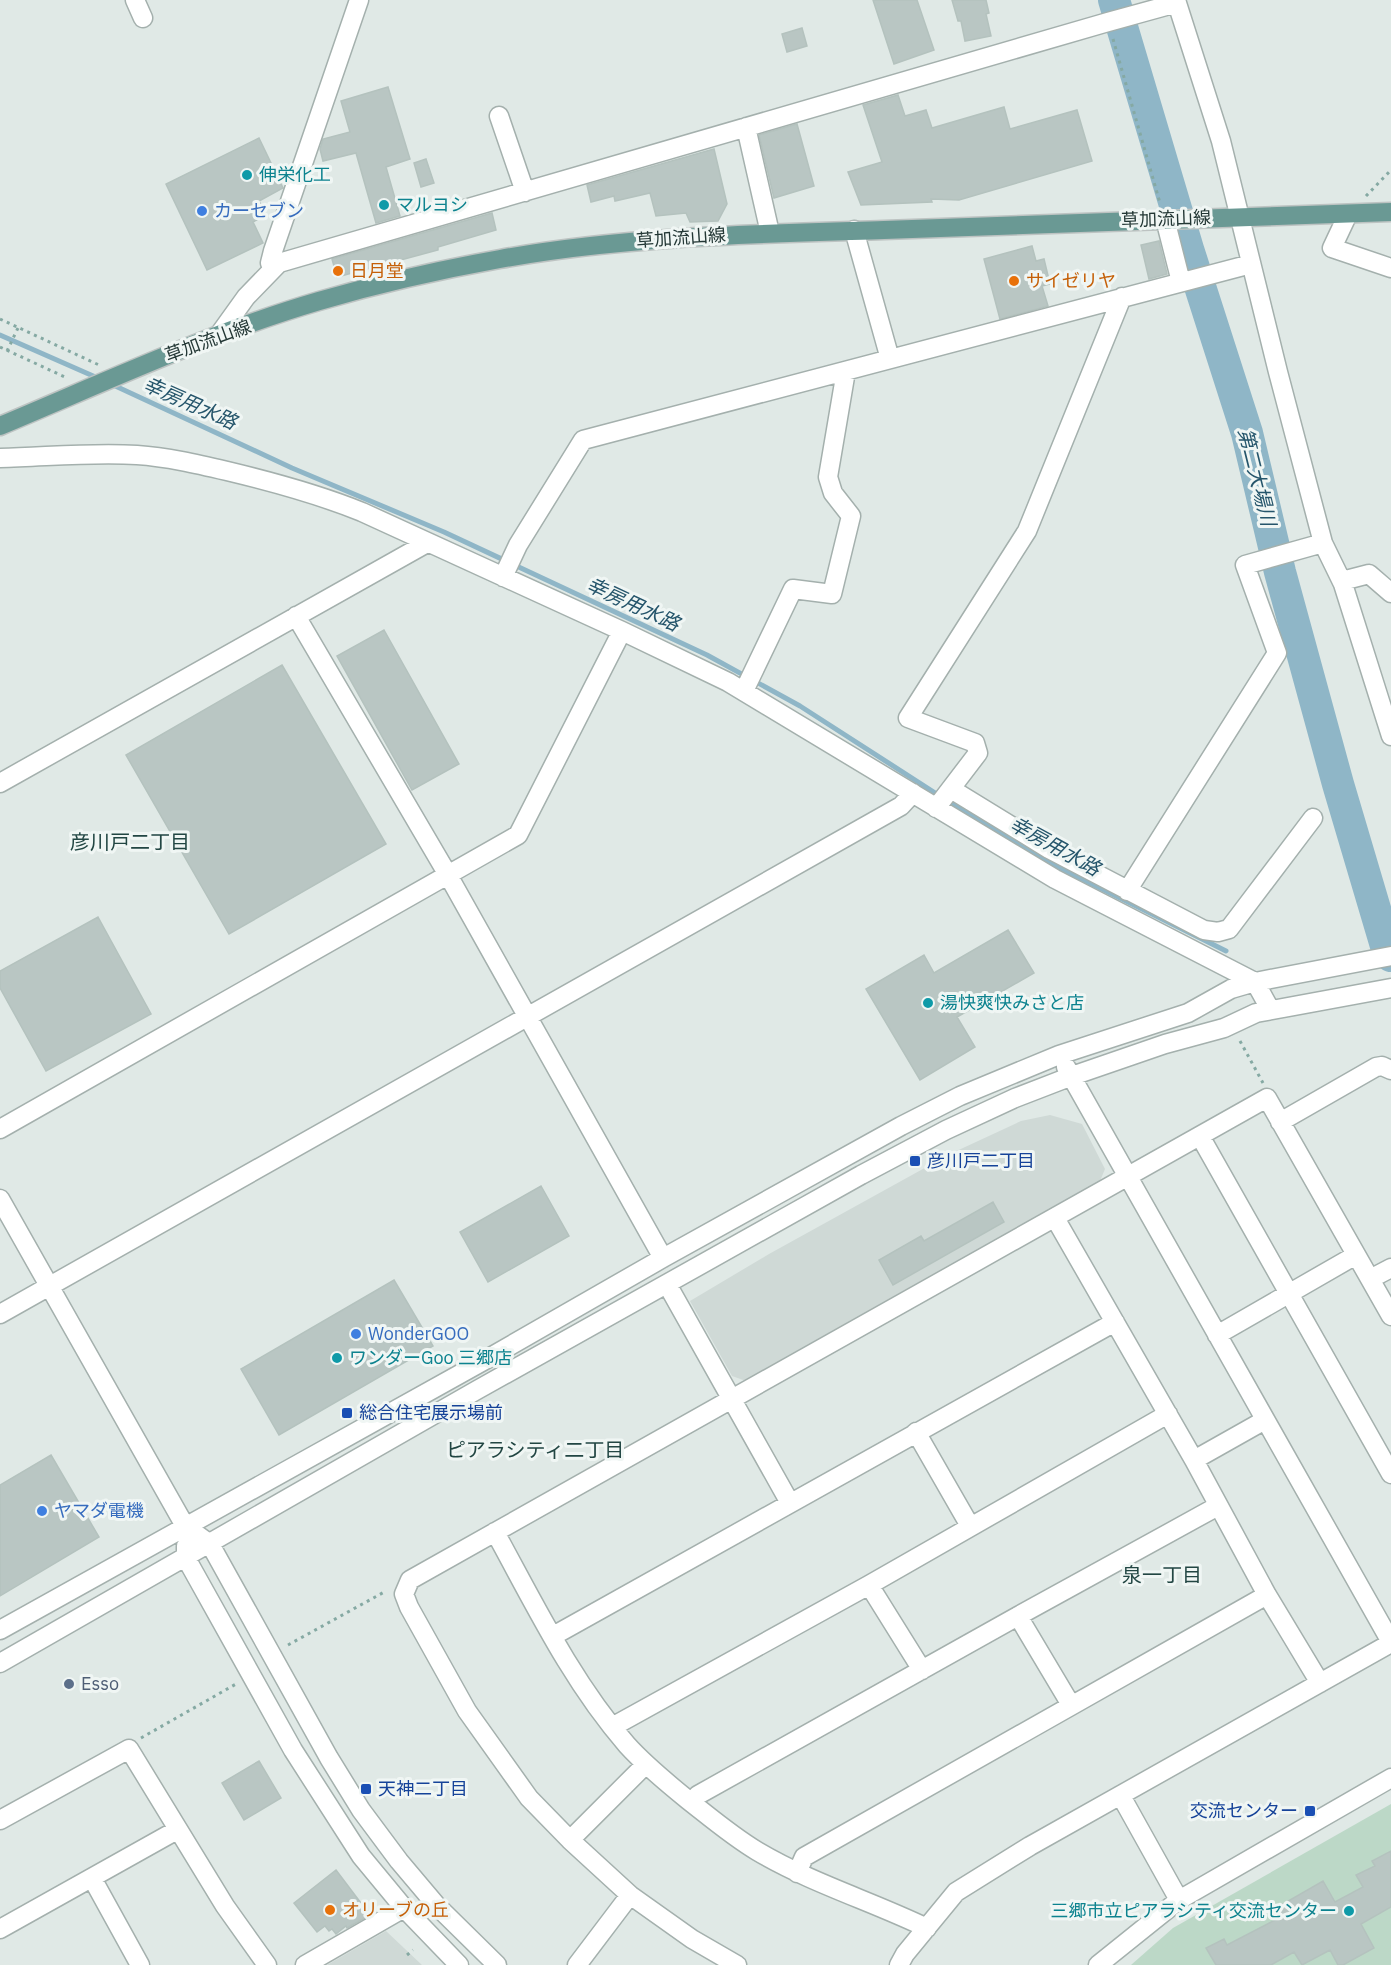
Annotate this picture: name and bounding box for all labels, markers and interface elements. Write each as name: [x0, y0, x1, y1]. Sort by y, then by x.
place label: 伸栄化工: [259, 163, 331, 186]
marker: 伸栄化工: [240, 168, 254, 182]
place label: マルヨシ: [396, 193, 468, 216]
marker: マルヨシ: [377, 198, 391, 212]
place label: カーセブン: [214, 199, 304, 222]
marker: カーセブン: [195, 204, 209, 218]
street label: 草加流山線: [1121, 205, 1211, 232]
street label: 草加流山線: [635, 223, 727, 252]
place label: 日月堂: [350, 259, 404, 282]
marker: 日月堂: [331, 264, 345, 278]
place label: サイゼリヤ: [1026, 269, 1116, 292]
marker: サイゼリヤ: [1007, 274, 1021, 288]
street label: 草加流山線: [162, 314, 254, 367]
water label: 幸房用水路: [139, 370, 243, 436]
water label: 第二大場川: [1232, 425, 1283, 531]
water label: 幸房用水路: [582, 570, 686, 638]
water label: 幸房用水路: [1005, 810, 1107, 883]
district label: 彦川戸二丁目: [70, 828, 190, 855]
place label: 湯快爽快みさと店: [940, 991, 1084, 1014]
marker: 湯快爽快みさと店: [921, 996, 935, 1010]
place label: 彦川戸二丁目: [927, 1149, 1035, 1172]
marker: 彦川戸二丁目: [908, 1154, 922, 1168]
place label: WonderGOO: [368, 1322, 469, 1345]
marker: WonderGOO: [349, 1327, 363, 1341]
place label: ワンダーGoo 三郷店: [349, 1346, 512, 1369]
marker: ワンダーGoo 三郷店: [330, 1351, 344, 1365]
place label: 総合住宅展示場前: [359, 1401, 503, 1424]
marker: 総合住宅展示場前: [340, 1406, 354, 1420]
district label: ピアラシティ二丁目: [446, 1436, 624, 1463]
place label: ヤマダ電機: [54, 1499, 144, 1522]
marker: ヤマダ電機: [35, 1504, 49, 1518]
district label: 泉一丁目: [1122, 1561, 1202, 1588]
place label: Esso: [81, 1672, 119, 1695]
marker: Esso: [62, 1677, 76, 1691]
place label: 天神二丁目: [378, 1777, 468, 1800]
marker: 天神二丁目: [359, 1782, 373, 1796]
place label: 交流センター: [1190, 1799, 1298, 1822]
marker: 交流センター: [1303, 1804, 1317, 1818]
place label: オリーブの丘: [342, 1898, 449, 1921]
place label: 三郷市立ピアラシティ交流センター: [1050, 1899, 1337, 1922]
marker: オリーブの丘: [323, 1903, 337, 1917]
marker: 三郷市立ピアラシティ交流センター: [1342, 1904, 1356, 1918]

